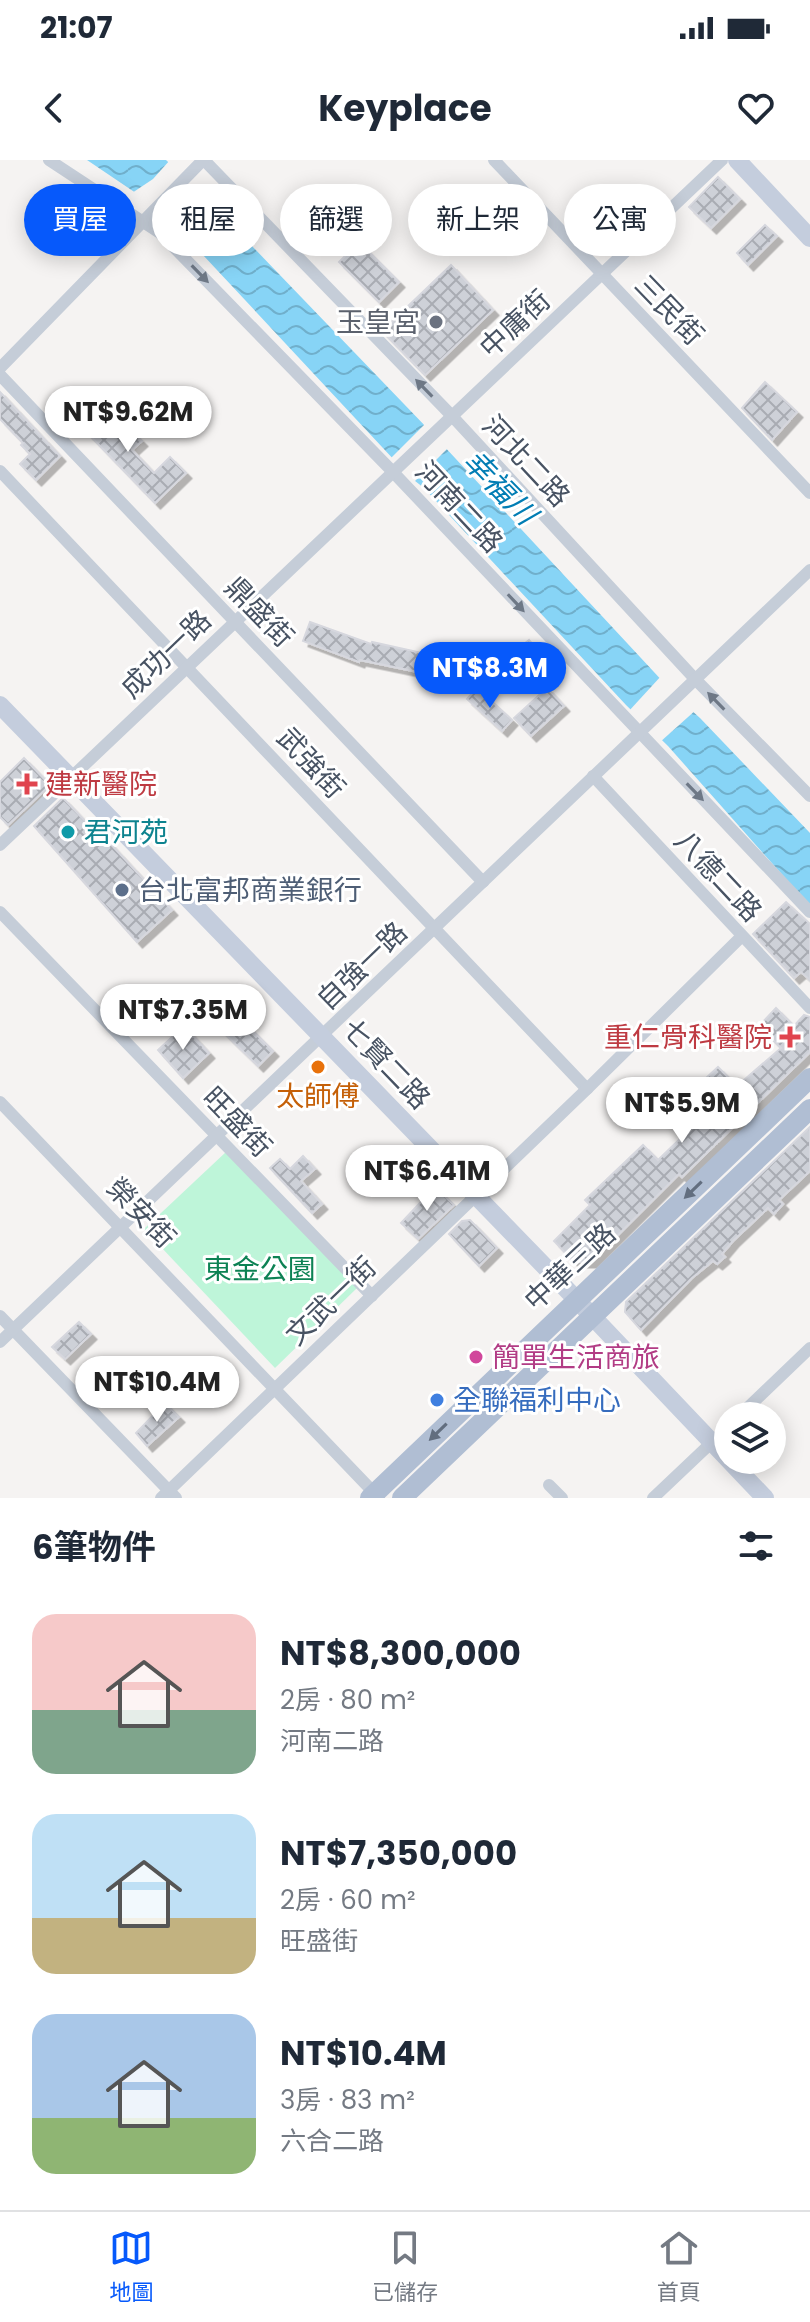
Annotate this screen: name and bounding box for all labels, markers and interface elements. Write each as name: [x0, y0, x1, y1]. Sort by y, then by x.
text: 21:07: [40, 6, 113, 49]
text: Keyplace: [318, 83, 492, 134]
icon: back: [32, 86, 76, 130]
icon: heart: [734, 86, 778, 130]
chip: 買屋: [24, 184, 136, 256]
chip: 租屋: [152, 184, 264, 256]
chip: 篩選: [280, 184, 392, 256]
chip: 新上架: [408, 184, 548, 256]
chip: 公寓: [564, 184, 676, 256]
one-way arrow: [190, 264, 209, 283]
street label: 三民街: [626, 266, 712, 354]
street label: 中庸街: [471, 281, 559, 367]
place label: 玉皇宮: [336, 303, 420, 342]
marker: 玉皇宮: [427, 313, 445, 331]
one-way arrow: [415, 379, 434, 398]
pin: NT$9.62M: [45, 386, 211, 454]
text: NT$9.62M: [63, 394, 193, 430]
street label: 河北二路: [474, 407, 578, 515]
water label: 幸福川: [453, 440, 549, 536]
street label: 河南二路: [407, 453, 511, 561]
street label: 鼎盛街: [216, 568, 302, 656]
one-way arrow: [506, 593, 525, 612]
street label: 成功一路: [112, 601, 220, 707]
pin: NT$8.3M: [416, 642, 564, 710]
text: NT$8.3M: [432, 650, 548, 686]
one-way arrow: [707, 692, 726, 711]
street label: 武強街: [268, 719, 354, 807]
place label: 建新醫院: [45, 765, 157, 804]
marker: 建新醫院: [16, 773, 38, 795]
one-way arrow: [685, 782, 703, 801]
place label: 君河苑: [84, 813, 168, 852]
street label: 八德二路: [666, 822, 770, 930]
marker: 君河苑: [59, 823, 77, 841]
place label: 台北富邦商業銀行: [138, 871, 362, 910]
marker: 台北富邦商業銀行: [113, 881, 131, 899]
street label: 自強一路: [308, 913, 416, 1019]
pin: NT$7.35M: [100, 984, 266, 1052]
text: NT$7.35M: [118, 992, 248, 1028]
street label: 七賢二路: [333, 1010, 439, 1118]
place label: 重仁骨科醫院: [604, 1018, 772, 1057]
marker: 重仁骨科醫院: [779, 1026, 801, 1048]
marker: 太師傅: [309, 1058, 327, 1076]
place label: 太師傅: [276, 1077, 360, 1116]
pin: NT$5.9M: [608, 1077, 756, 1145]
street label: 旺盛街: [194, 1078, 280, 1166]
text: NT$5.9M: [624, 1085, 740, 1121]
pin: NT$6.41M: [344, 1145, 510, 1213]
text: NT$6.41M: [363, 1153, 491, 1189]
street label: 榮安街: [98, 1169, 184, 1257]
one-way arrow: [684, 1180, 703, 1199]
street label: 中華三路: [516, 1215, 624, 1319]
street label: 文武一街: [277, 1248, 385, 1354]
park label: 東金公園: [204, 1250, 316, 1289]
place label: 簡單生活商旅: [492, 1338, 660, 1377]
marker: 簡單生活商旅: [467, 1348, 485, 1366]
pin: NT$10.4M: [74, 1356, 240, 1424]
text: NT$10.4M: [93, 1364, 221, 1400]
place label: 全聯福利中心: [453, 1381, 621, 1420]
marker: 全聯福利中心: [428, 1391, 446, 1409]
map controls: [714, 1402, 786, 1474]
button: layers: [714, 1402, 786, 1474]
one-way arrow: [429, 1422, 448, 1440]
text: 6筆物件: [32, 1523, 156, 1571]
icon: filters: [734, 1524, 778, 1568]
text: NT$8,300,000: [280, 1629, 521, 1677]
icon: home: [96, 1646, 192, 1742]
text: 2房 · 80 m²: [280, 1682, 415, 1718]
text: 河南二路: [280, 1723, 384, 1759]
text: NT$7,350,000: [280, 1829, 517, 1877]
icon: home: [96, 1846, 192, 1942]
text: 2房 · 60 m²: [280, 1882, 416, 1918]
text: 旺盛街: [280, 1923, 358, 1959]
text: NT$10.4M: [280, 2029, 447, 2077]
icon: home: [96, 2046, 192, 2142]
text: 3房 · 83 m²: [280, 2082, 415, 2118]
text: 六合二路: [280, 2123, 384, 2159]
tab: 地圖: [109, 2226, 153, 2309]
tab: 已儲存: [372, 2226, 438, 2309]
tab: 首頁: [657, 2226, 701, 2309]

